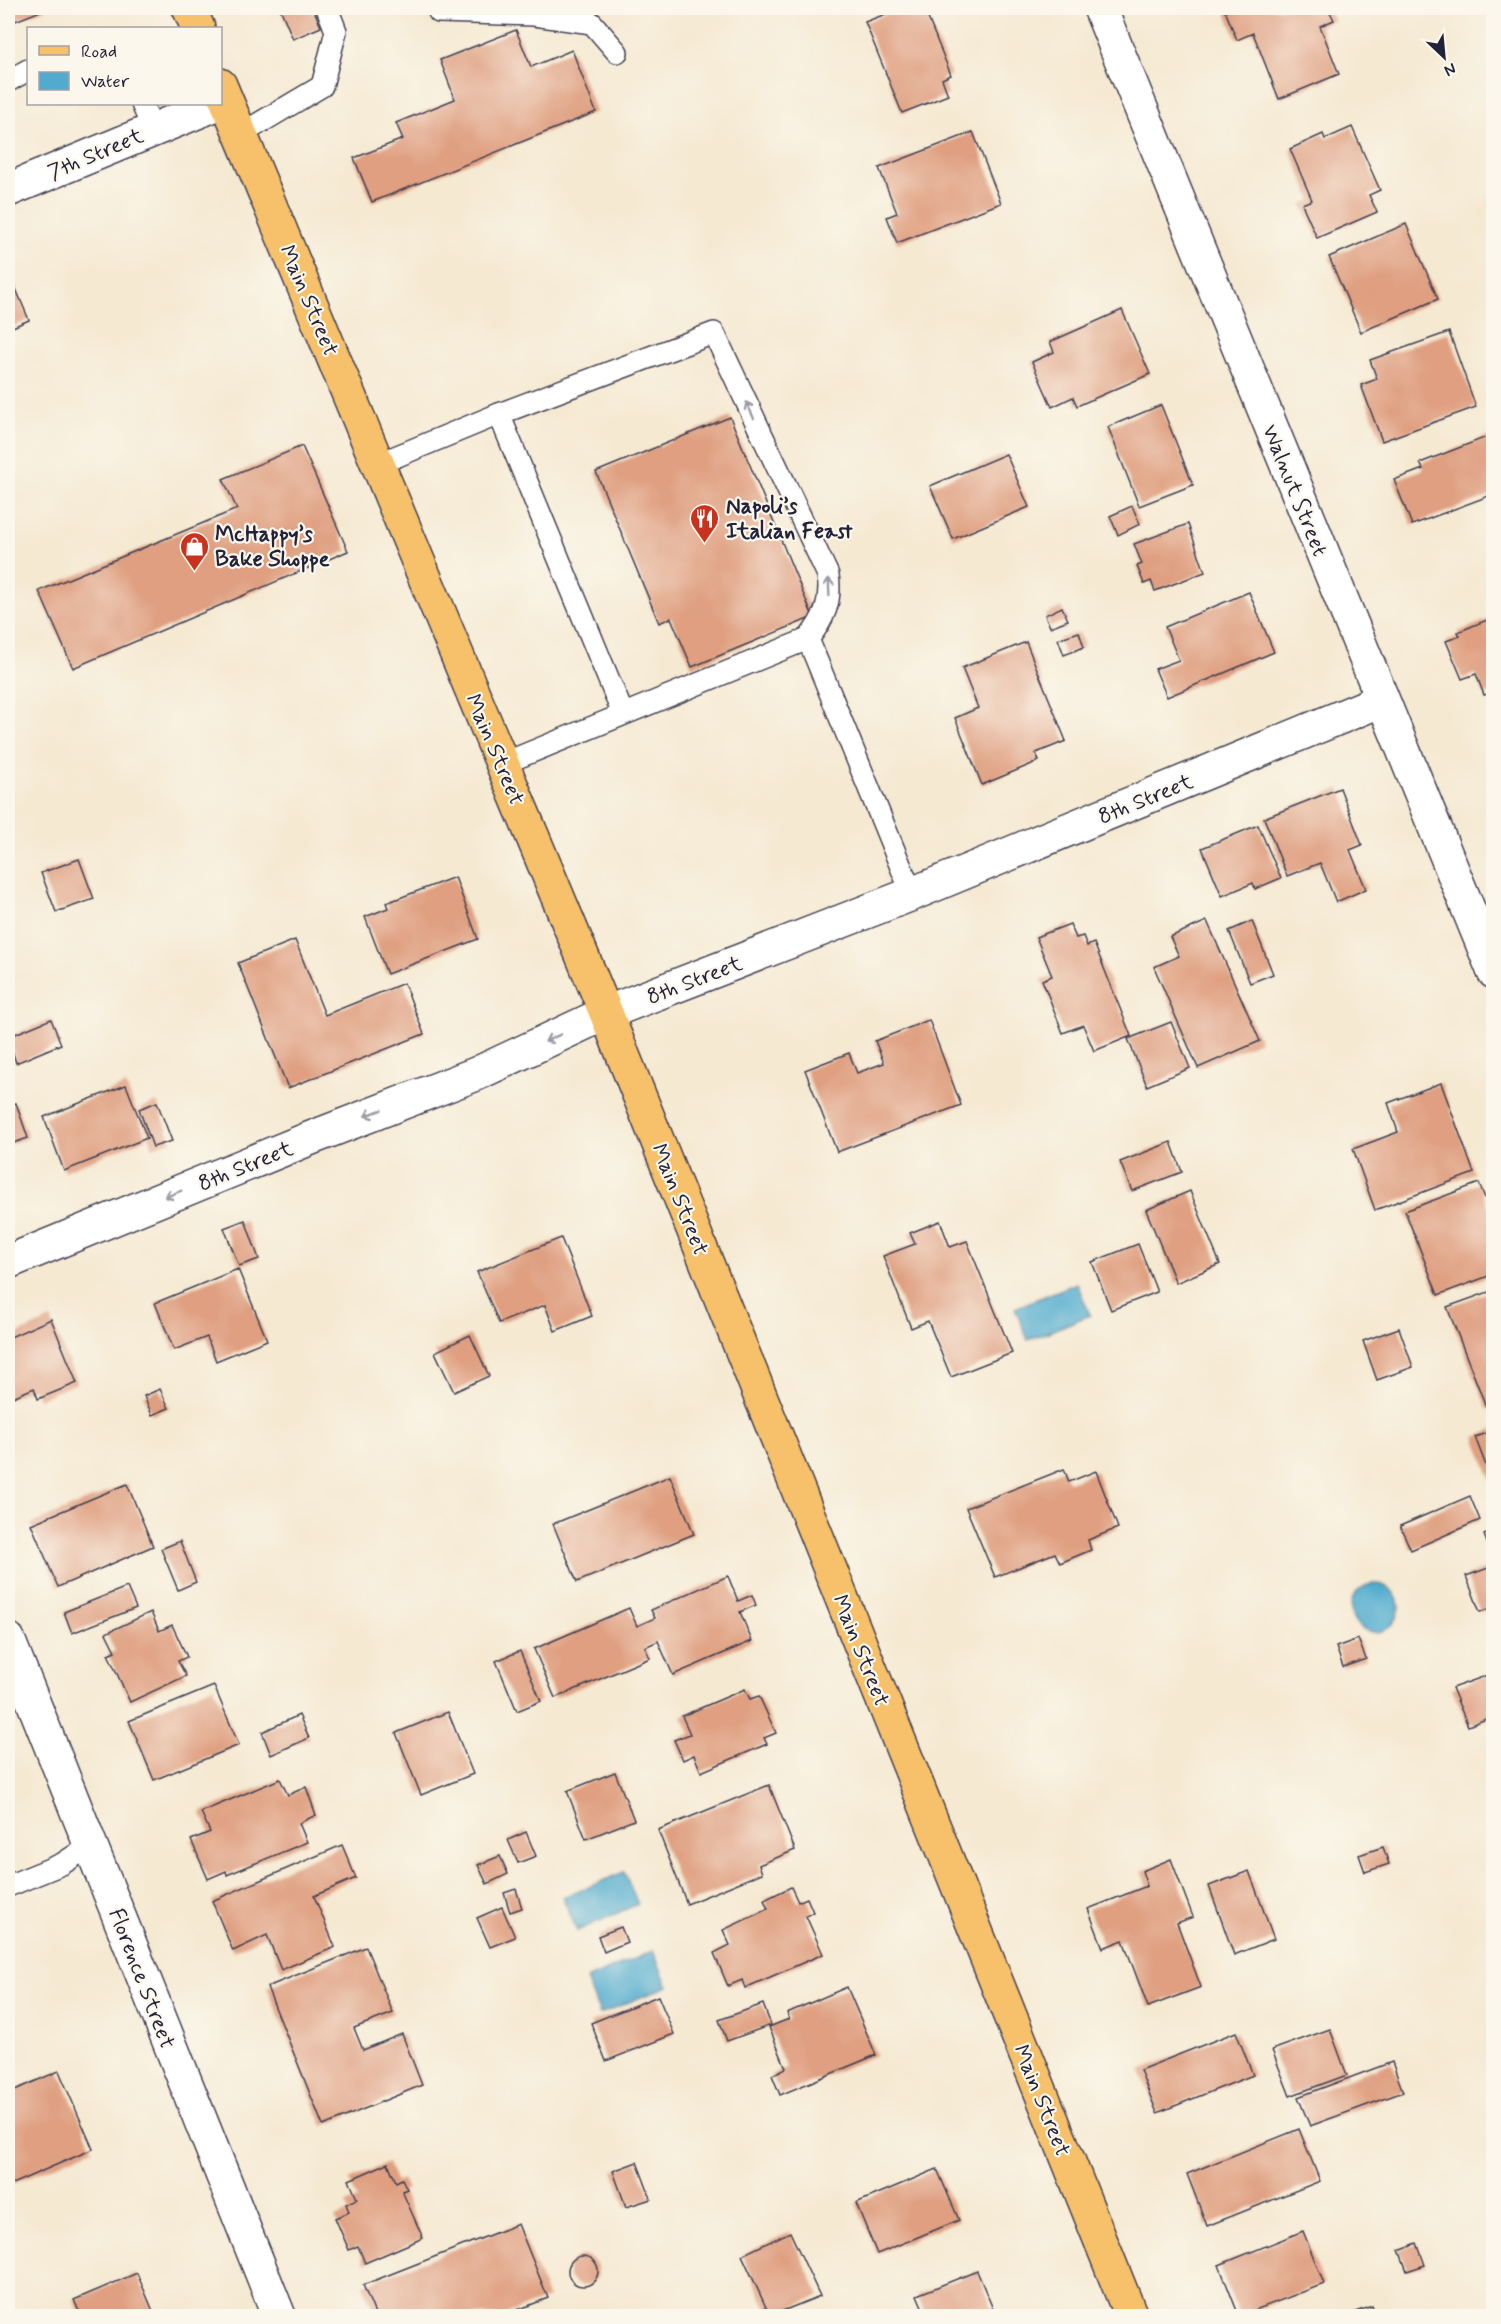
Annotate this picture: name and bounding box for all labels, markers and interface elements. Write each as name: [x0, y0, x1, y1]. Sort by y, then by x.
legend: [27, 27, 222, 105]
north arrow: [1414, 27, 1474, 87]
text: Road: [81, 40, 117, 64]
text: N: [1441, 57, 1459, 81]
text: Water: [81, 70, 130, 94]
street label: 7th Street: [44, 122, 148, 187]
street label: Main Street: [272, 241, 344, 361]
one-way arrow: [744, 401, 756, 419]
street label: Walnut Street: [1255, 421, 1333, 561]
place label: Napoli’s Italian Feast: [726, 493, 853, 546]
restaurant icon: Napoli’s Italian Feast: [689, 502, 721, 544]
place label: McHappy’s Bake Shoppe: [215, 521, 330, 574]
shop icon: McHappy’s Bake Shoppe: [178, 530, 210, 572]
one-way arrow: [823, 578, 835, 598]
street label: Main Street: [458, 690, 530, 810]
street label: 8th Street: [1094, 768, 1197, 832]
street label: 8th Street: [643, 950, 746, 1012]
one-way arrow: [544, 1032, 562, 1044]
one-way arrow: [364, 1109, 383, 1120]
street label: 8th Street: [194, 1135, 297, 1199]
street label: Main Street: [644, 1140, 714, 1260]
one-way arrow: [164, 1189, 182, 1200]
street label: Main Street: [825, 1591, 895, 1711]
street label: Florence Street: [101, 1904, 181, 2053]
street label: Main Street: [1006, 2041, 1076, 2161]

